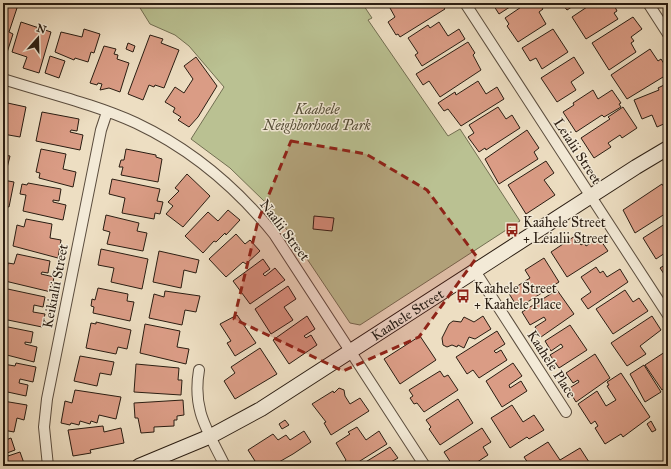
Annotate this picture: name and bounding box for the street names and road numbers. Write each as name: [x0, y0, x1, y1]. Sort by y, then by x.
street label: Leialii Street: [550, 115, 605, 187]
street label: Naalii Street: [256, 196, 313, 264]
street label: Keikialii Street: [39, 243, 72, 329]
street label: Kaahele Street: [368, 285, 447, 345]
street label: Kaahele Place: [523, 327, 580, 401]

